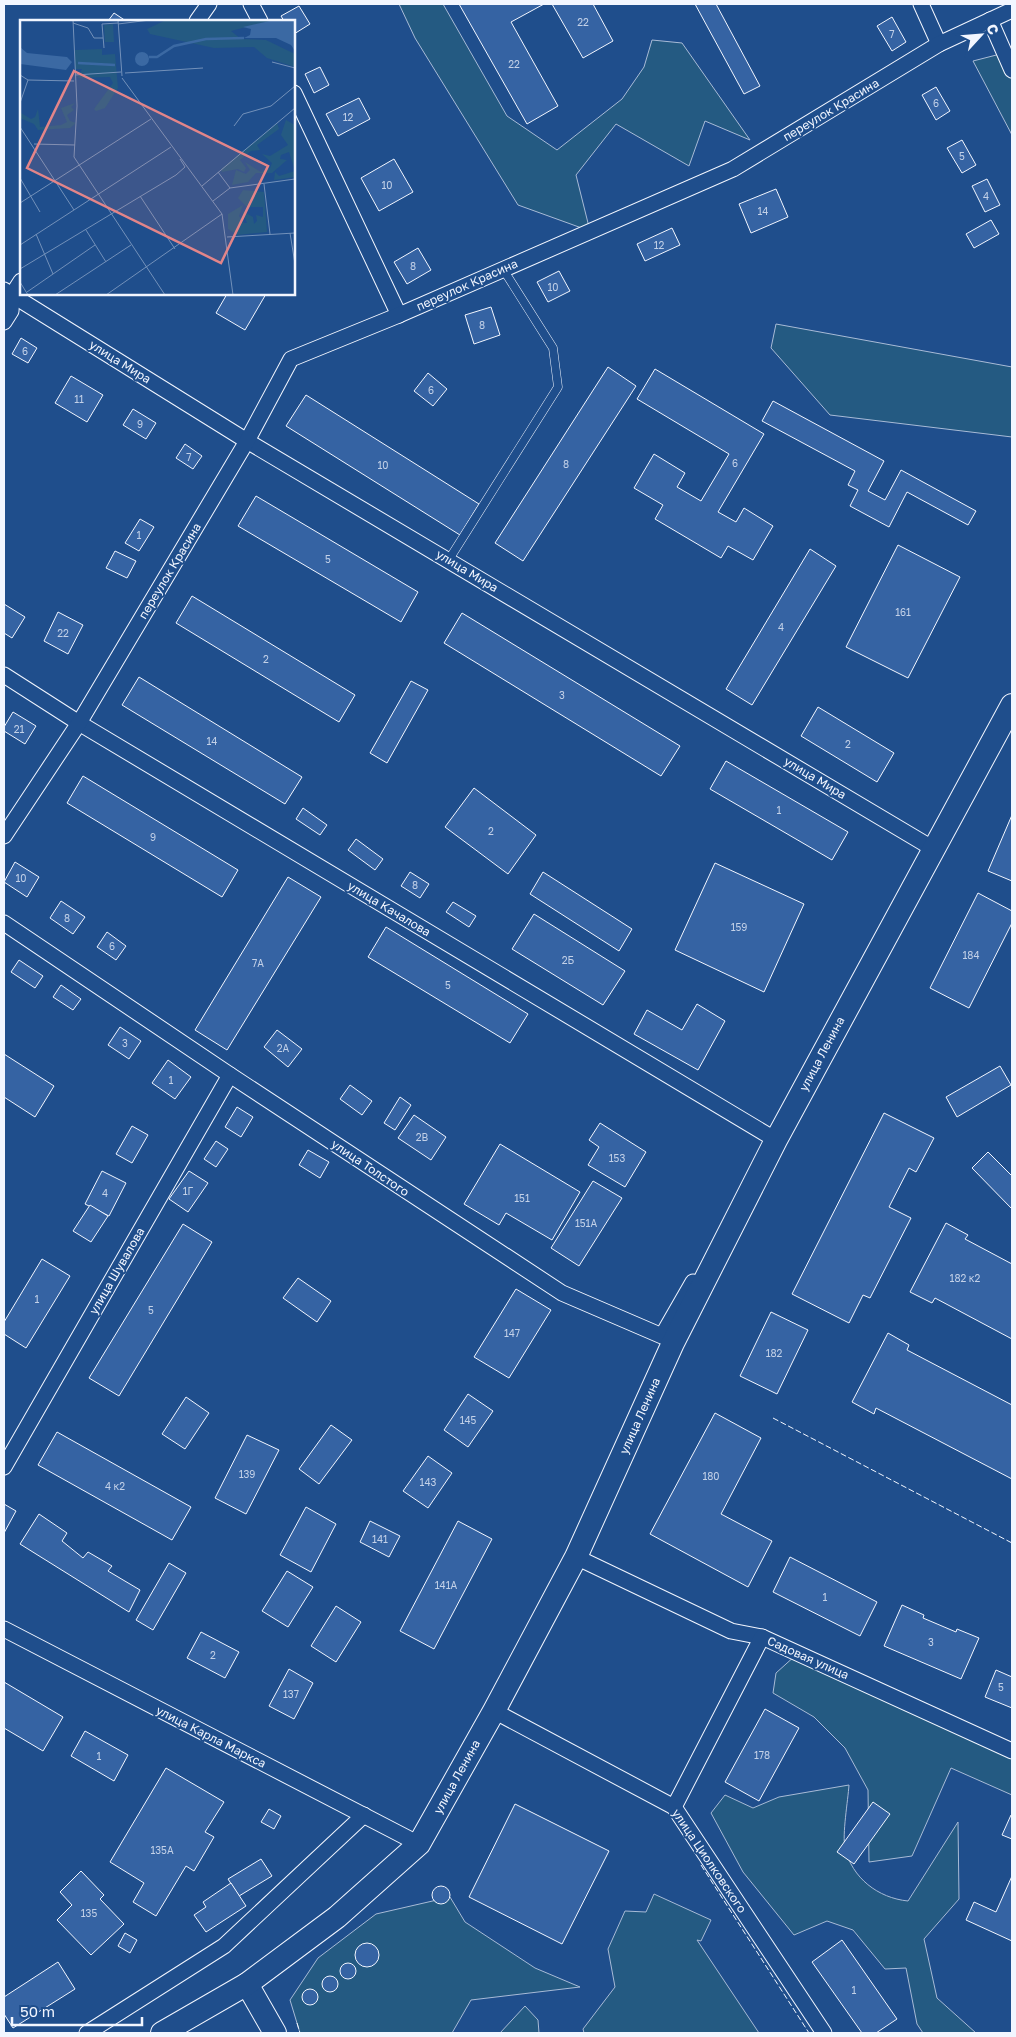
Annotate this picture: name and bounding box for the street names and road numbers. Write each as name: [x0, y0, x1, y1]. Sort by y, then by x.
street label: переулок Красина: [780, 75, 881, 144]
street label: переулок Красина: [414, 255, 520, 314]
street label: улица Мира: [87, 337, 154, 386]
street label: переулок Красина: [135, 520, 204, 621]
street label: улица Мира: [433, 546, 501, 595]
street label: улица Мира: [781, 753, 849, 802]
street label: улица Качалова: [345, 878, 434, 939]
street label: улица Ленина: [796, 1014, 848, 1094]
street label: улица Толстого: [328, 1136, 412, 1199]
street label: улица Шувалова: [86, 1225, 148, 1317]
street label: улица Ленина: [616, 1375, 663, 1457]
street label: Садовая улица: [765, 1633, 851, 1682]
street label: улица Карла Маркса: [154, 1702, 269, 1771]
street label: улица Ленина: [430, 1737, 483, 1816]
street label: улица Циолковского: [669, 1806, 750, 1916]

